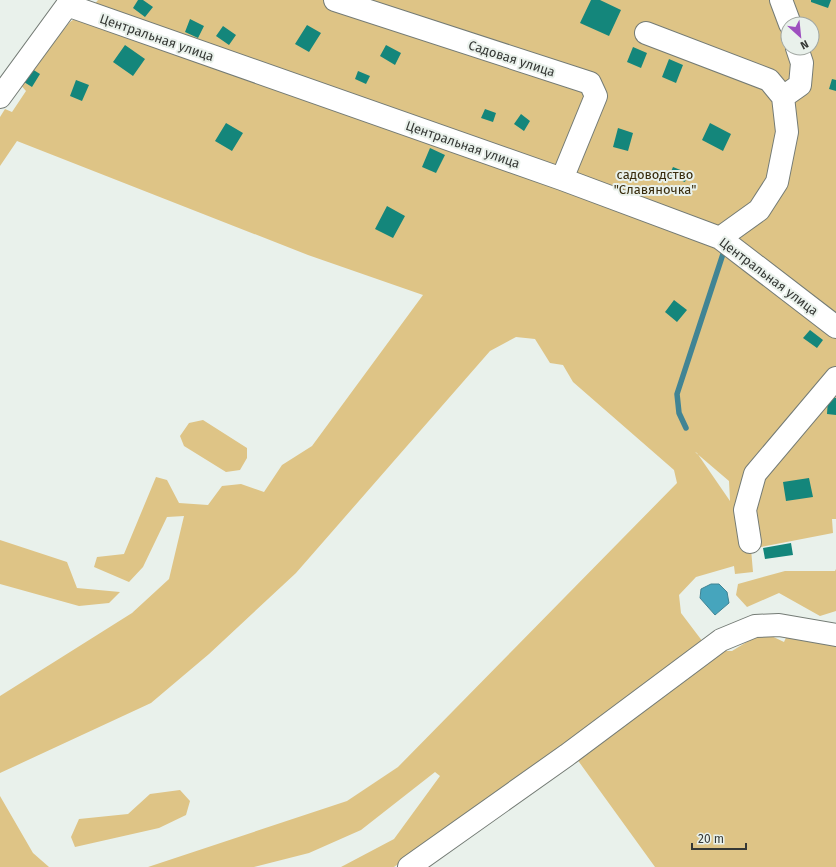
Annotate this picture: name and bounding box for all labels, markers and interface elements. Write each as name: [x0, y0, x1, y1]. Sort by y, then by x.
street label: Центральная улица: [98, 11, 216, 64]
north arrow: [780, 16, 820, 56]
street label: Садовая улица: [467, 37, 557, 80]
text: N: [798, 37, 811, 52]
street label: Центральная улица: [404, 118, 522, 171]
park label: садоводство "Славяночка": [614, 167, 696, 197]
street label: Центральная улица: [716, 234, 821, 318]
scale bar: [692, 825, 746, 851]
text: 20 m: [698, 832, 724, 846]

